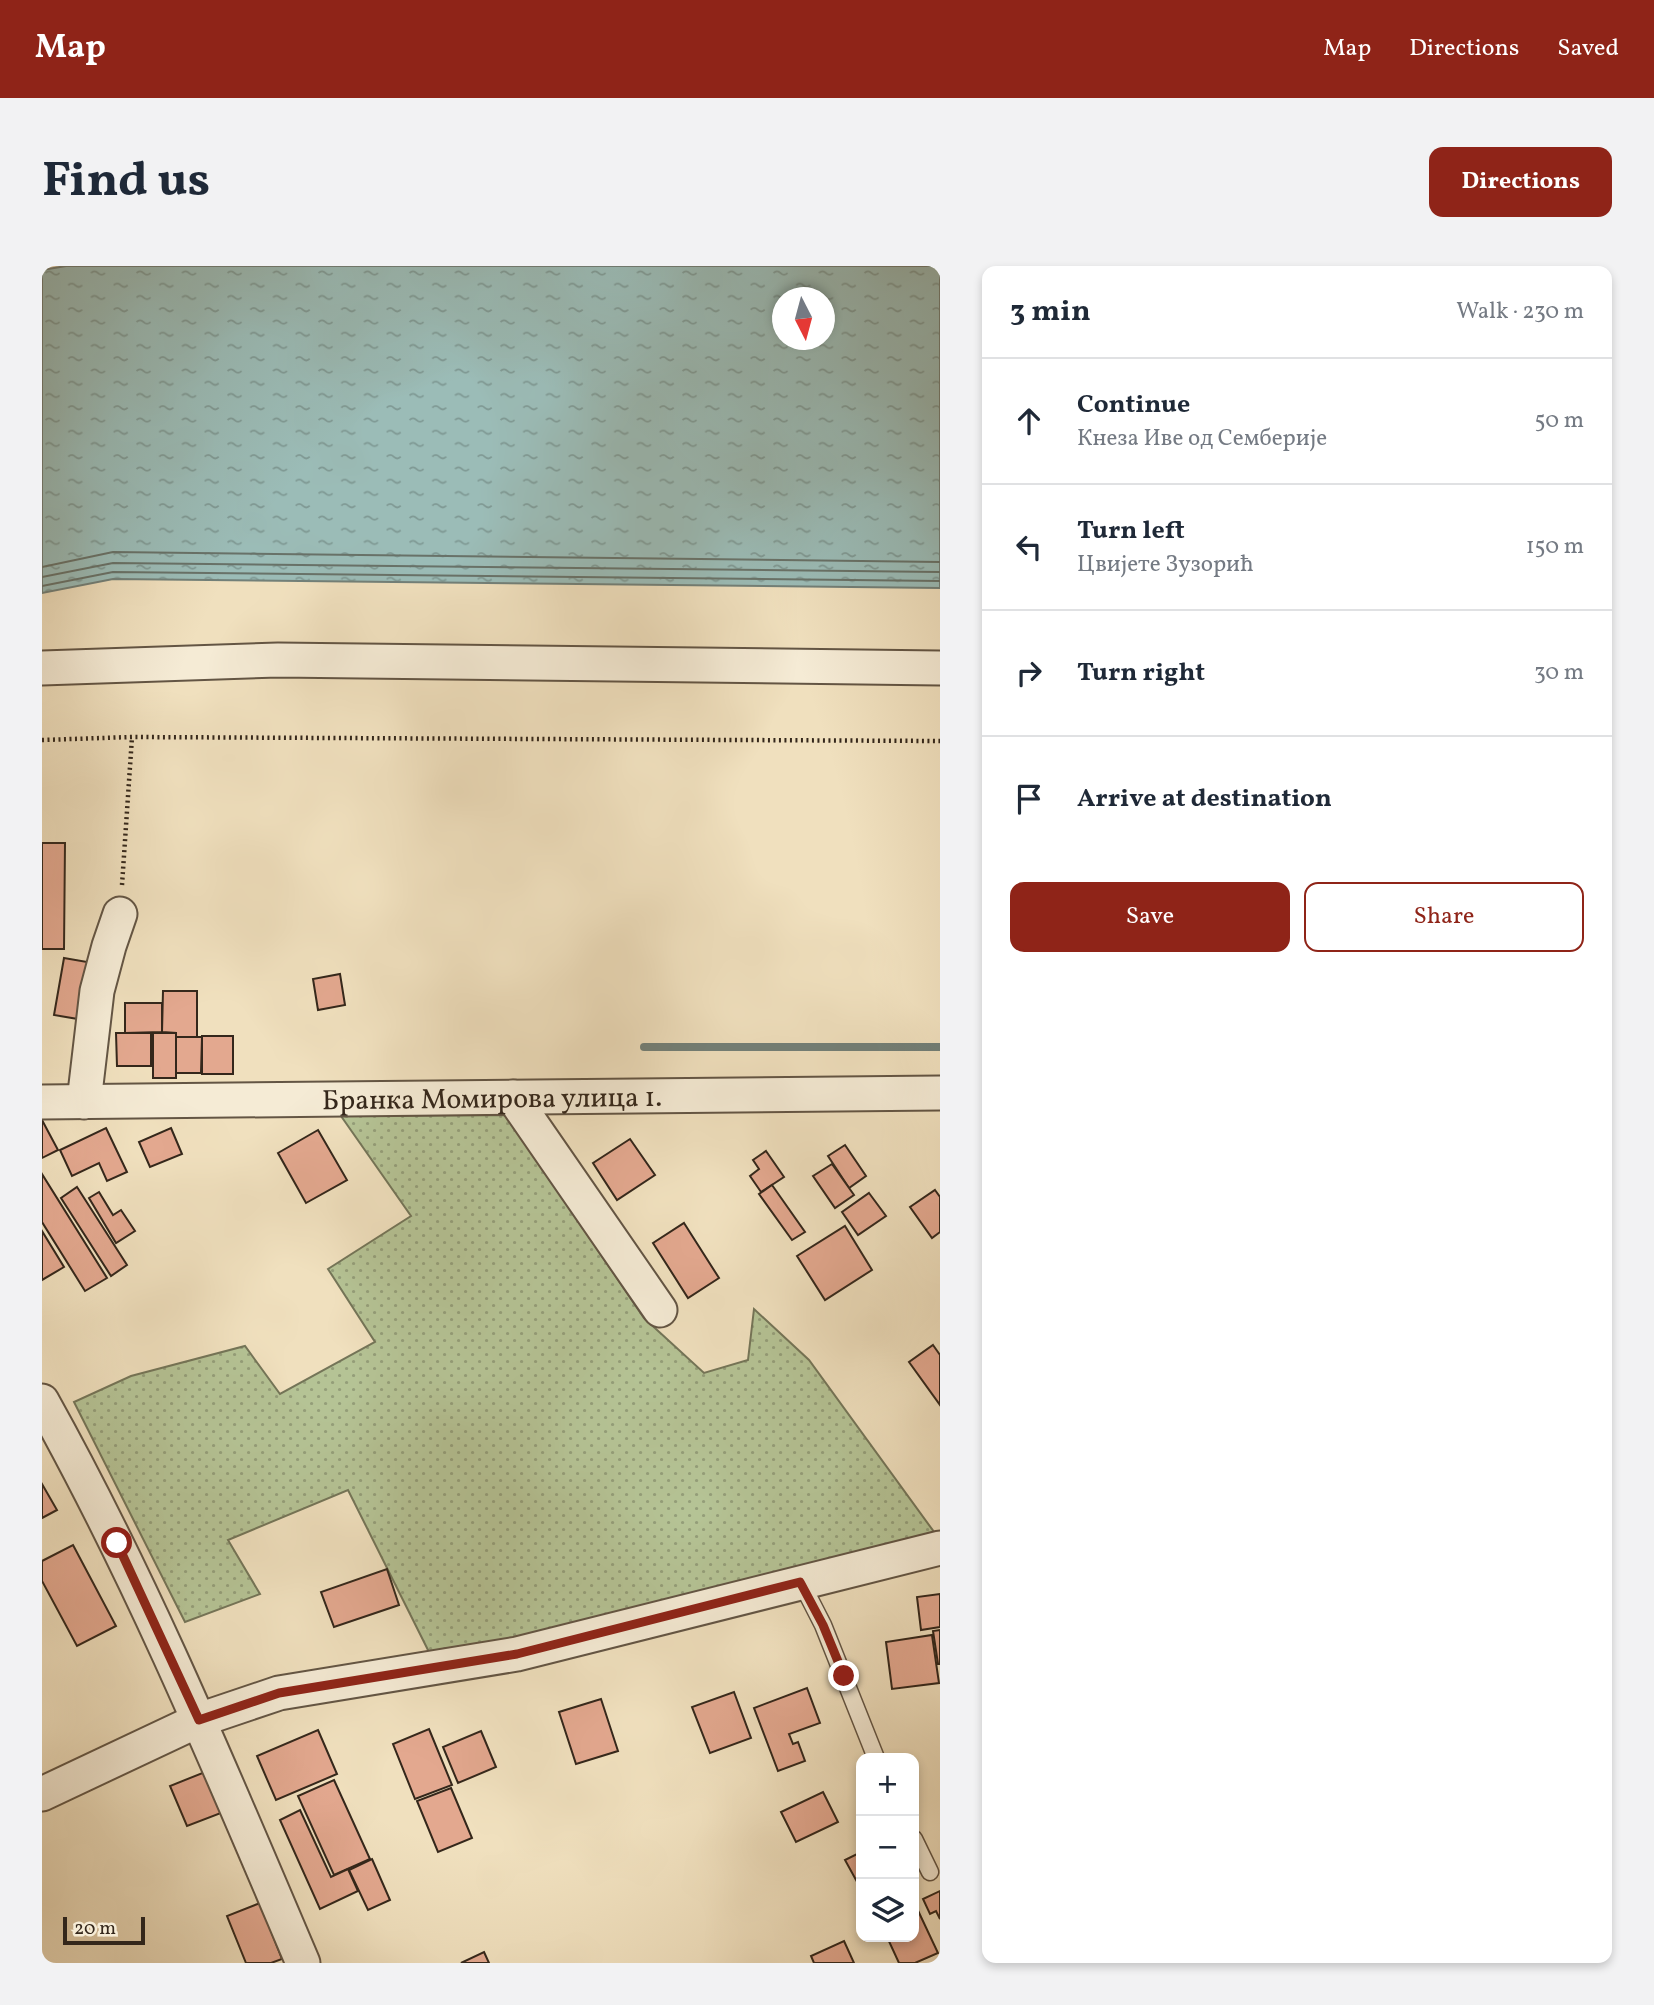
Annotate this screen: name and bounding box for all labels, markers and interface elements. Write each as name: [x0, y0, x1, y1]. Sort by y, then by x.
text: Map: [35, 26, 106, 72]
text: Map: [1323, 32, 1371, 66]
text: Directions: [1409, 32, 1519, 66]
text: Saved: [1557, 32, 1619, 66]
button: Directions: [1429, 147, 1612, 217]
text: Find us: [42, 148, 210, 217]
north arrow: [772, 287, 835, 350]
text: 3 min: [1010, 291, 1091, 333]
text: Walk · 230 m: [1456, 296, 1584, 328]
text: Continue: [1077, 387, 1190, 423]
icon: ahead: [1010, 402, 1048, 440]
text: 50 m: [1535, 405, 1584, 437]
text: Кнеза Иве од Семберије: [1077, 423, 1327, 455]
text: Turn left: [1077, 513, 1185, 549]
icon: left: [1010, 528, 1048, 566]
text: 150 m: [1526, 531, 1584, 563]
text: Цвијете Зузорић: [1077, 549, 1254, 581]
icon: right: [1010, 654, 1048, 692]
text: Turn right: [1077, 655, 1205, 691]
text: 30 m: [1534, 657, 1584, 689]
icon: arrive: [1010, 780, 1048, 818]
text: Arrive at destination: [1077, 781, 1332, 817]
button: Save: [1010, 882, 1290, 952]
button: Share: [1304, 882, 1584, 952]
street label: Бранка Момирова улица 1.: [322, 1079, 662, 1121]
route start: [101, 1527, 132, 1558]
route end: [828, 1660, 859, 1691]
map controls: [856, 1753, 919, 1942]
button: +: [856, 1753, 919, 1816]
button: −: [856, 1816, 919, 1879]
button: layers: [856, 1879, 919, 1942]
scale bar: [63, 1914, 145, 1946]
text: 20 m: [74, 1916, 116, 1942]

